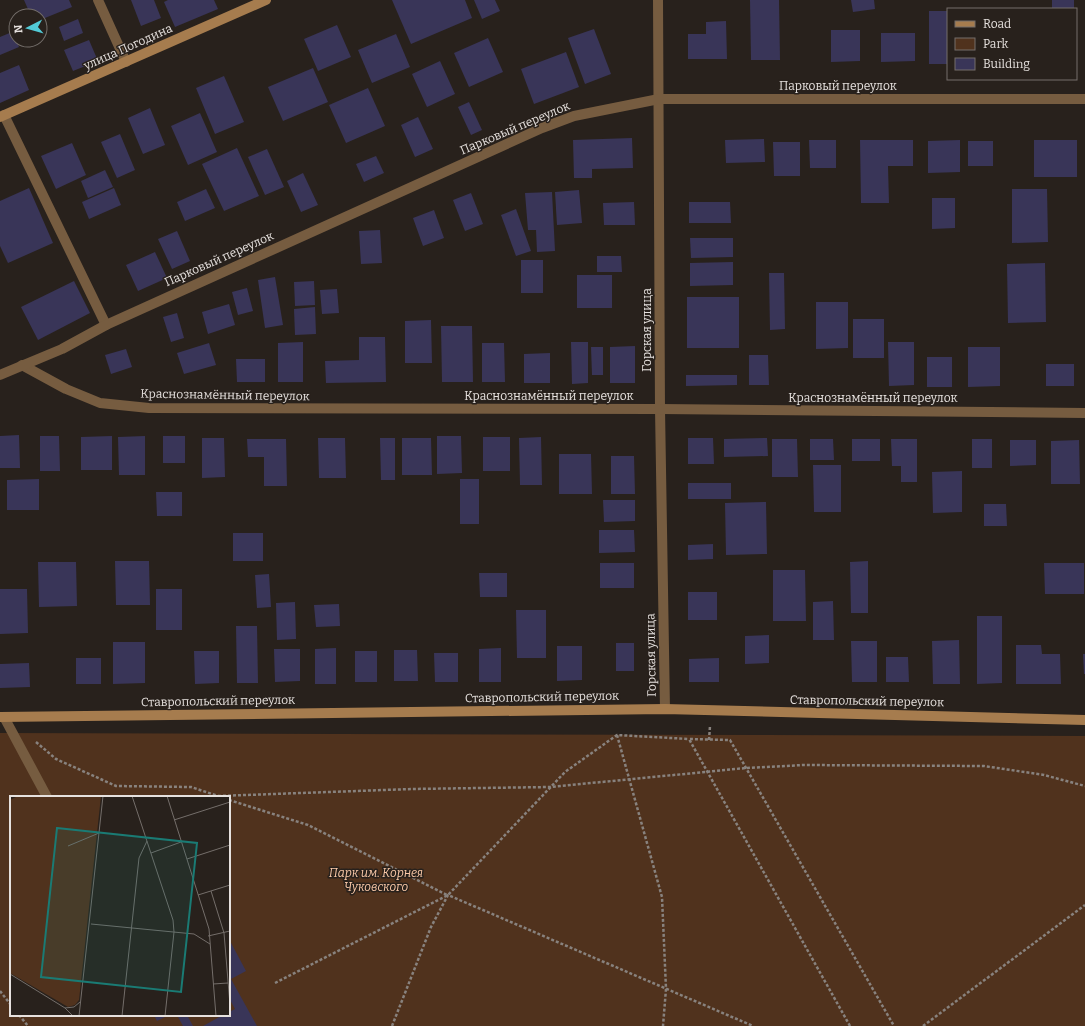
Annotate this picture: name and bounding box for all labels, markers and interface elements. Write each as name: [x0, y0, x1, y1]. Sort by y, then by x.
north arrow: [8, 8, 48, 48]
legend: [947, 8, 1077, 80]
text: Road: [983, 17, 1011, 31]
street label: улица Погодина: [81, 21, 175, 73]
text: N: [12, 24, 25, 34]
text: Park: [983, 37, 1009, 51]
text: Building: [983, 57, 1030, 71]
street label: Парковый переулок: [779, 79, 897, 93]
street label: Парковый переулок: [458, 99, 572, 157]
street label: Парковый переулок: [162, 229, 276, 289]
street label: Горская улица: [640, 288, 654, 372]
street label: Краснознамённый переулок: [140, 387, 310, 403]
street label: Краснознамённый переулок: [464, 389, 634, 403]
street label: Краснознамённый переулок: [788, 391, 958, 405]
street label: Горская улица: [643, 613, 659, 697]
street label: Ставропольский переулок: [465, 689, 619, 705]
street label: Ставропольский переулок: [141, 693, 295, 709]
street label: Ставропольский переулок: [790, 693, 944, 709]
inset map: [10, 796, 230, 1016]
park label: Парк им. Корнея Чуковского: [329, 866, 423, 894]

